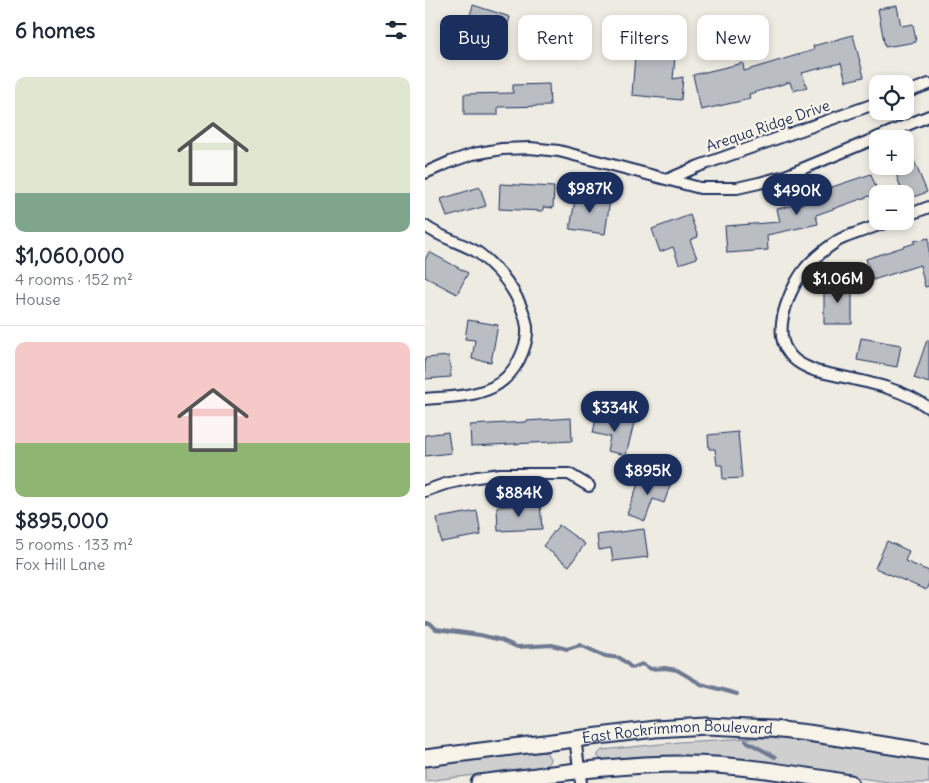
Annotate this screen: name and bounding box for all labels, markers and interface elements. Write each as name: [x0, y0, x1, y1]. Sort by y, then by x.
chip: Buy: [440, 15, 508, 60]
chip: Rent: [518, 15, 592, 60]
chip: Filters: [602, 15, 687, 60]
chip: New: [697, 15, 769, 60]
icon: filters: [382, 16, 410, 44]
text: 6 homes: [15, 17, 95, 44]
map controls: [869, 75, 914, 230]
button: locate: [869, 75, 914, 120]
street label: Arequa Ridge Drive: [703, 95, 832, 156]
icon: home: [168, 109, 258, 199]
button: +: [869, 130, 914, 175]
pin: $987K: [555, 172, 625, 214]
pin: $490K: [762, 174, 832, 216]
text: $987K: [567, 178, 613, 198]
text: $490K: [773, 180, 821, 200]
button: −: [869, 185, 914, 230]
text: $1,060,000: [15, 242, 125, 269]
pin: $1.06M: [797, 262, 879, 304]
text: $1.06M: [812, 268, 864, 288]
text: 4 rooms · 152 m²: [15, 269, 133, 289]
text: House: [15, 289, 61, 309]
icon: home: [168, 375, 258, 465]
pin: $334K: [580, 390, 650, 433]
text: $334K: [592, 397, 638, 417]
pin: $895K: [613, 454, 683, 496]
text: $895K: [625, 460, 671, 480]
pin: $884K: [484, 476, 554, 518]
text: $884K: [496, 482, 542, 502]
text: $895,000: [15, 507, 109, 534]
text: 5 rooms · 133 m²: [15, 534, 133, 554]
text: Fox Hill Lane: [15, 554, 105, 574]
street label: East Rockrimmon Boulevard: [581, 716, 773, 747]

